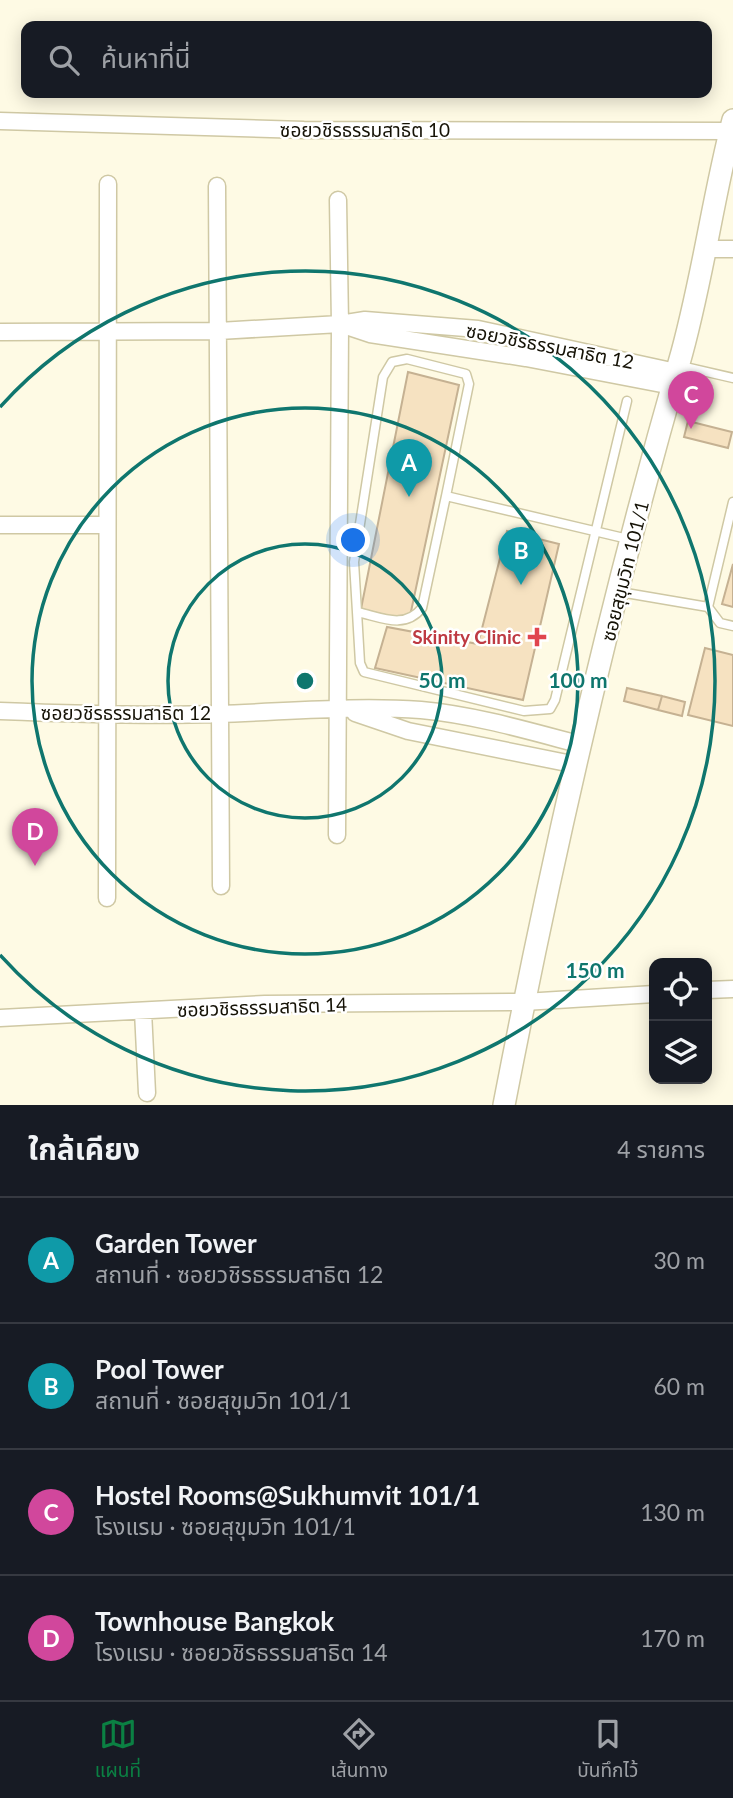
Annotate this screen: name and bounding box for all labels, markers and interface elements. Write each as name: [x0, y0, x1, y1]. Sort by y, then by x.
search box: [21, 21, 712, 98]
icon: search: [45, 41, 83, 79]
text: ค้นหาที่นี่: [101, 42, 191, 74]
street label: ซอยวชิรธรรมสาธิต 10: [280, 118, 450, 141]
street label: ซอยวชิรธรรมสาธิต 12: [464, 318, 636, 373]
pin: C: [668, 371, 714, 429]
pin: A: [386, 439, 432, 497]
street label: ซอยสุขุมวิท 101/1: [596, 498, 654, 644]
your location: [336, 523, 370, 557]
pin: B: [498, 527, 544, 585]
place label: Skinity Clinic: [412, 625, 521, 648]
marker: Skinity Clinic: [527, 627, 547, 647]
text: 50 m: [418, 667, 466, 692]
text: 100 m: [548, 667, 608, 692]
centre of rings: [293, 669, 317, 693]
street label: ซอยวชิรธรรมสาธิต 12: [41, 701, 211, 724]
pin: D: [12, 808, 58, 866]
text: 150 m: [565, 957, 625, 982]
map controls: [649, 958, 712, 1084]
button: locate: [649, 958, 712, 1021]
street label: ซอยวชิรธรรมสาธิต 14: [176, 992, 347, 1021]
button: layers: [649, 1021, 712, 1084]
text: ใกล้เคียง: [28, 1130, 140, 1166]
text: 4 รายการ: [617, 1135, 705, 1163]
text: Garden Tower: [95, 1227, 257, 1259]
text: A: [43, 1246, 59, 1274]
text: 30 m: [654, 1246, 705, 1274]
text: สถานที่ · ซอยวชิรธรรมสาธิต 12: [95, 1260, 383, 1288]
text: Pool Tower: [95, 1353, 224, 1385]
text: B: [43, 1372, 59, 1400]
text: 60 m: [654, 1372, 705, 1400]
text: สถานที่ · ซอยสุขุมวิท 101/1: [95, 1386, 352, 1414]
text: Hostel Rooms@Sukhumvit 101/1: [95, 1479, 480, 1511]
text: C: [43, 1498, 59, 1526]
text: 130 m: [640, 1498, 705, 1526]
text: โรงแรม · ซอยสุขุมวิท 101/1: [95, 1512, 356, 1540]
text: Townhouse Bangkok: [95, 1605, 334, 1637]
text: D: [42, 1624, 60, 1652]
text: 170 m: [640, 1624, 705, 1652]
text: โรงแรม · ซอยวชิรธรรมสาธิต 14: [95, 1638, 388, 1666]
tab: แผนที่: [95, 1715, 141, 1786]
tab: เส้นทาง: [330, 1715, 388, 1786]
tab: บันทึกไว้: [577, 1715, 638, 1786]

